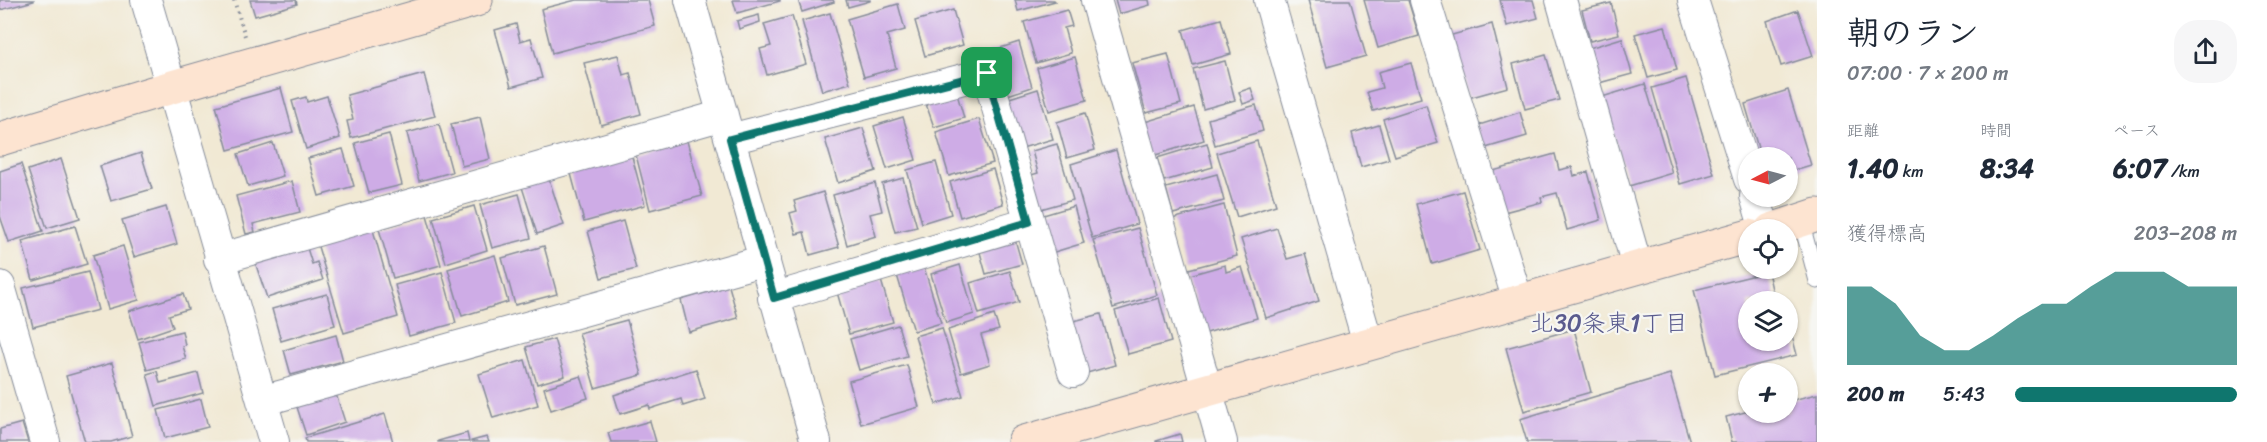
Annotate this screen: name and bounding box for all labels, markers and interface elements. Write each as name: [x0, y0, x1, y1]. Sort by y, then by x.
text: 朝のラン: [1847, 4, 1979, 62]
button: share: [2174, 20, 2237, 83]
pin: [961, 47, 1012, 98]
icon: arrive: [970, 56, 1003, 89]
text: 07:00 · 7 × 200 m: [1847, 56, 2008, 91]
text: 距離: [1847, 116, 1879, 145]
text: 時間: [1980, 116, 2012, 145]
text: ペース: [2113, 116, 2160, 145]
text: 1.40: [1847, 145, 1899, 191]
text: 8:34: [1980, 145, 2034, 191]
text: 6:07: [2113, 145, 2167, 191]
north arrow: [1738, 147, 1798, 207]
map controls: [1738, 147, 1798, 423]
text: km: [1899, 157, 1924, 186]
text: /km: [2167, 157, 2200, 186]
text: 獲得標高: [1847, 216, 1927, 251]
text: 203–208 m: [2134, 216, 2237, 251]
button: locate: [1738, 219, 1798, 279]
button: layers: [1738, 291, 1798, 351]
district label: 北30条東1丁目: [1530, 302, 1688, 344]
button: +: [1738, 363, 1798, 423]
text: 200 m: [1847, 377, 1904, 412]
text: 5:43: [1943, 377, 1985, 412]

